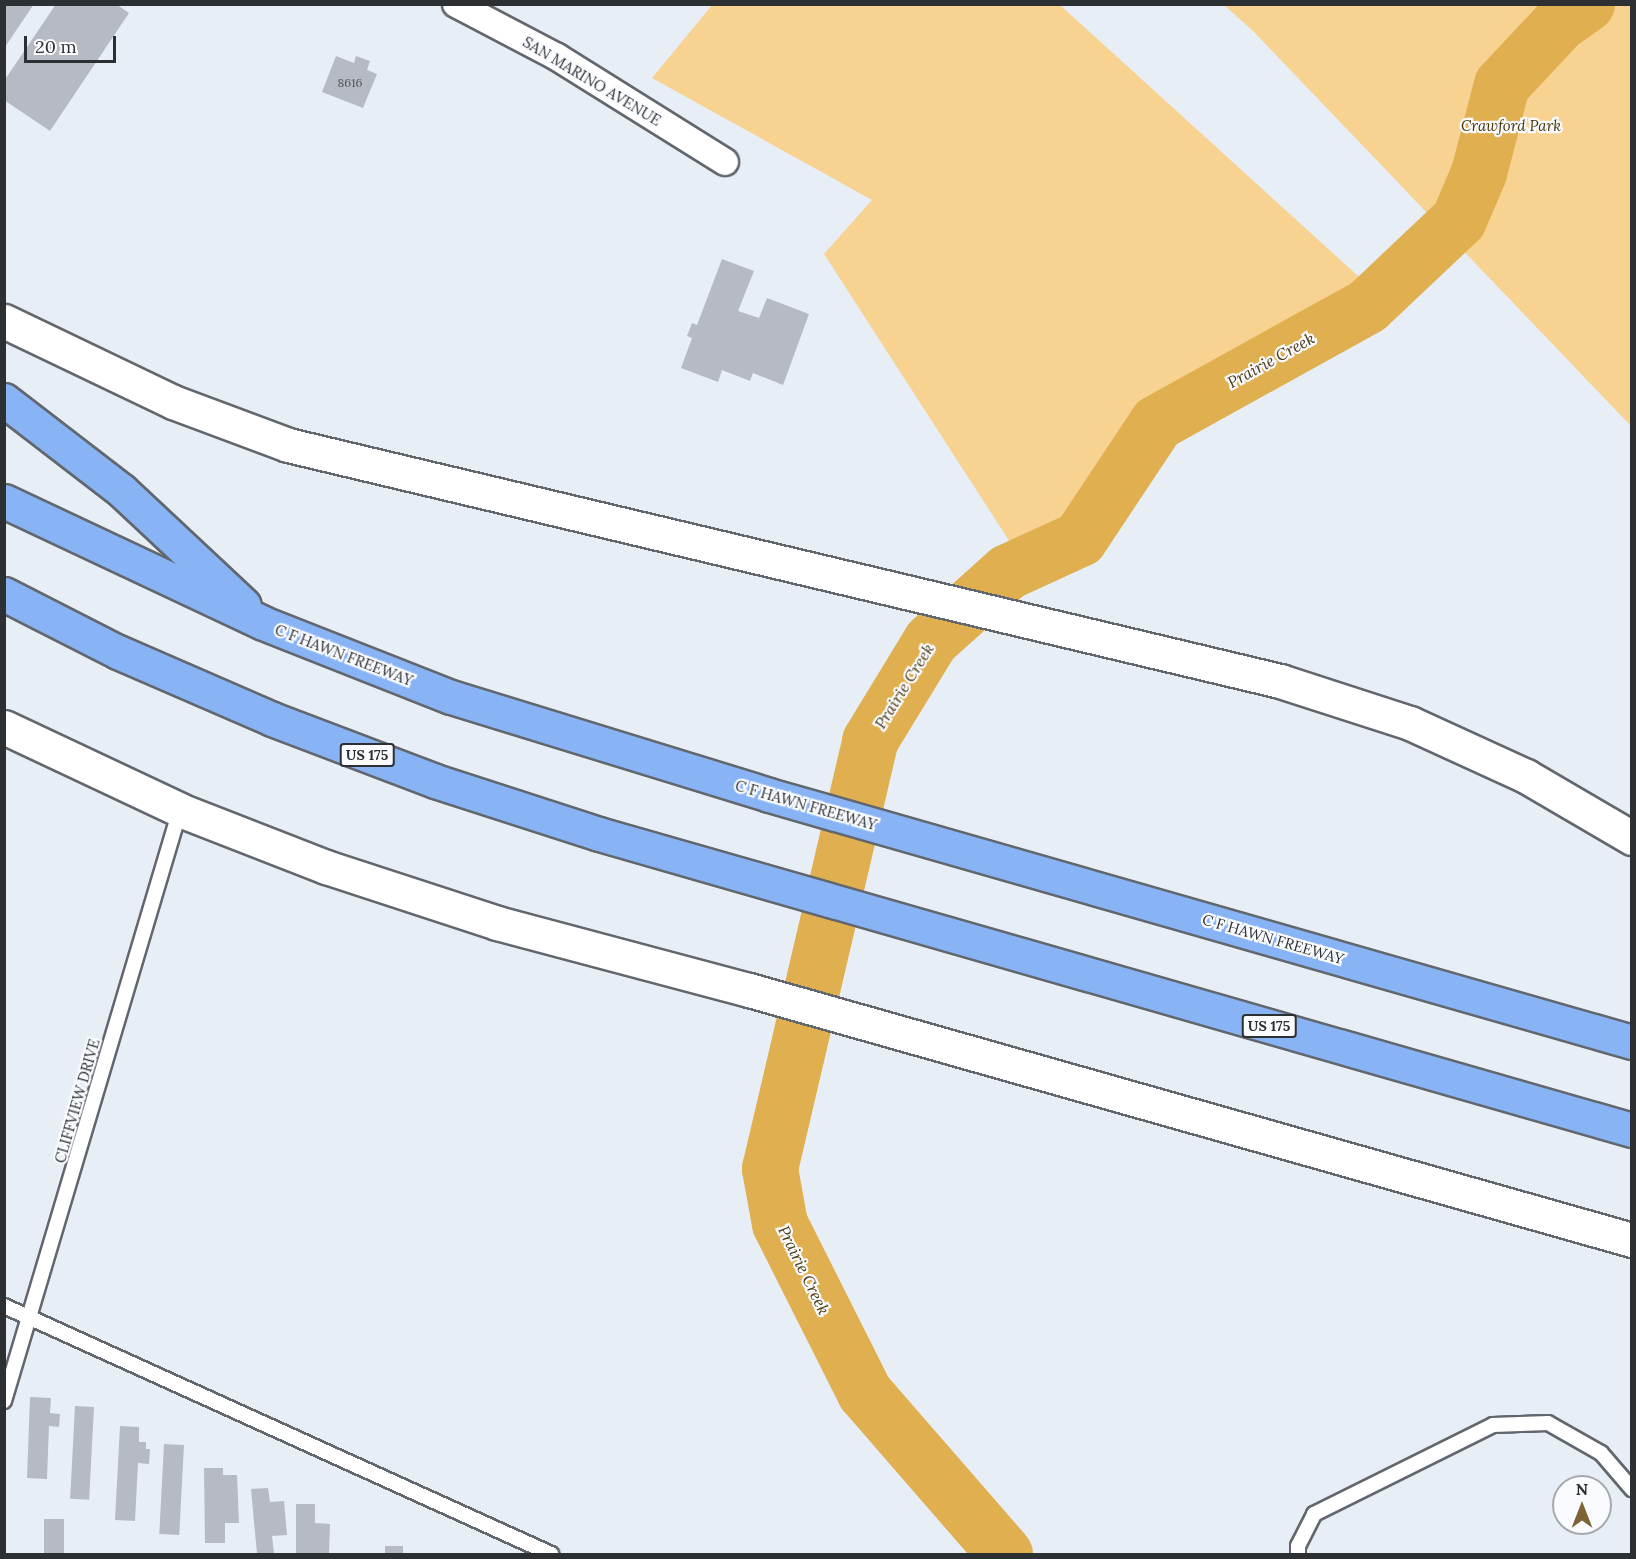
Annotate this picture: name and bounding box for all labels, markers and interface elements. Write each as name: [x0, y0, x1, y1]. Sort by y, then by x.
scale bar: [27, 24, 118, 62]
street label: SAN MARINO AVENUE: [520, 33, 664, 129]
text: 20 m: [35, 35, 77, 58]
house number: 8616: [338, 76, 362, 90]
park label: Crawford Park: [1461, 117, 1561, 135]
water label: Prairie Creek: [1224, 328, 1318, 392]
street label: C F HAWN FREEWAY: [273, 620, 415, 690]
water label: Prairie Creek: [870, 640, 938, 732]
road number: US 175: [338, 744, 395, 766]
street label: C F HAWN FREEWAY: [733, 776, 879, 834]
street label: C F HAWN FREEWAY: [1200, 910, 1346, 968]
road number: US 175: [1240, 1015, 1298, 1037]
street label: CLIFFVIEW DRIVE: [51, 1037, 103, 1165]
water label: Prairie Creek: [774, 1222, 834, 1318]
north arrow: [1552, 1475, 1612, 1535]
text: N: [1576, 1479, 1588, 1499]

